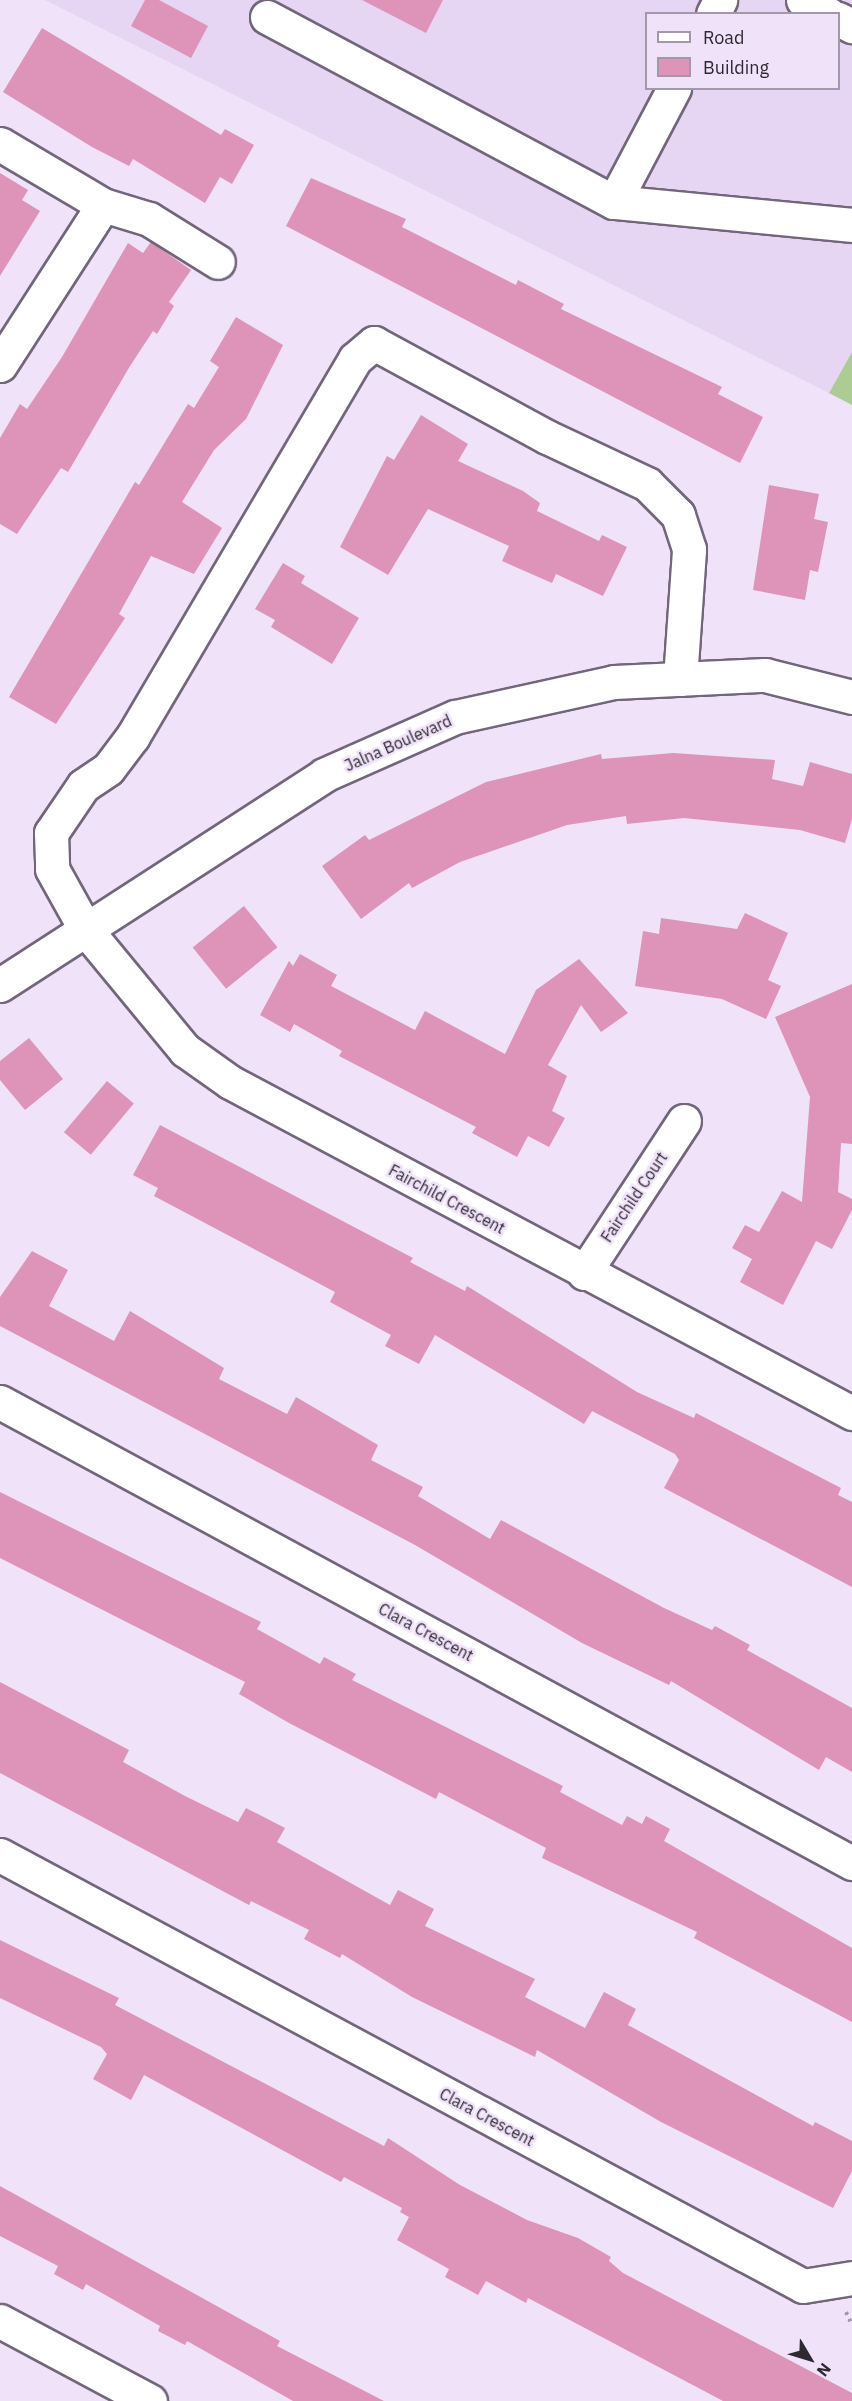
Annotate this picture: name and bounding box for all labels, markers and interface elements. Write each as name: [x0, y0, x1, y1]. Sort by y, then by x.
legend: [645, 12, 840, 90]
text: Road: [703, 26, 744, 49]
text: Building: [703, 56, 769, 79]
street label: Jalna Boulevard: [341, 711, 455, 775]
street label: Fairchild Court: [597, 1148, 671, 1246]
street label: Fairchild Crescent: [386, 1160, 508, 1238]
street label: Clara Crescent: [375, 1599, 477, 1665]
street label: Clara Crescent: [436, 2084, 538, 2150]
north arrow: [780, 2329, 840, 2389]
text: N: [813, 2359, 836, 2381]

